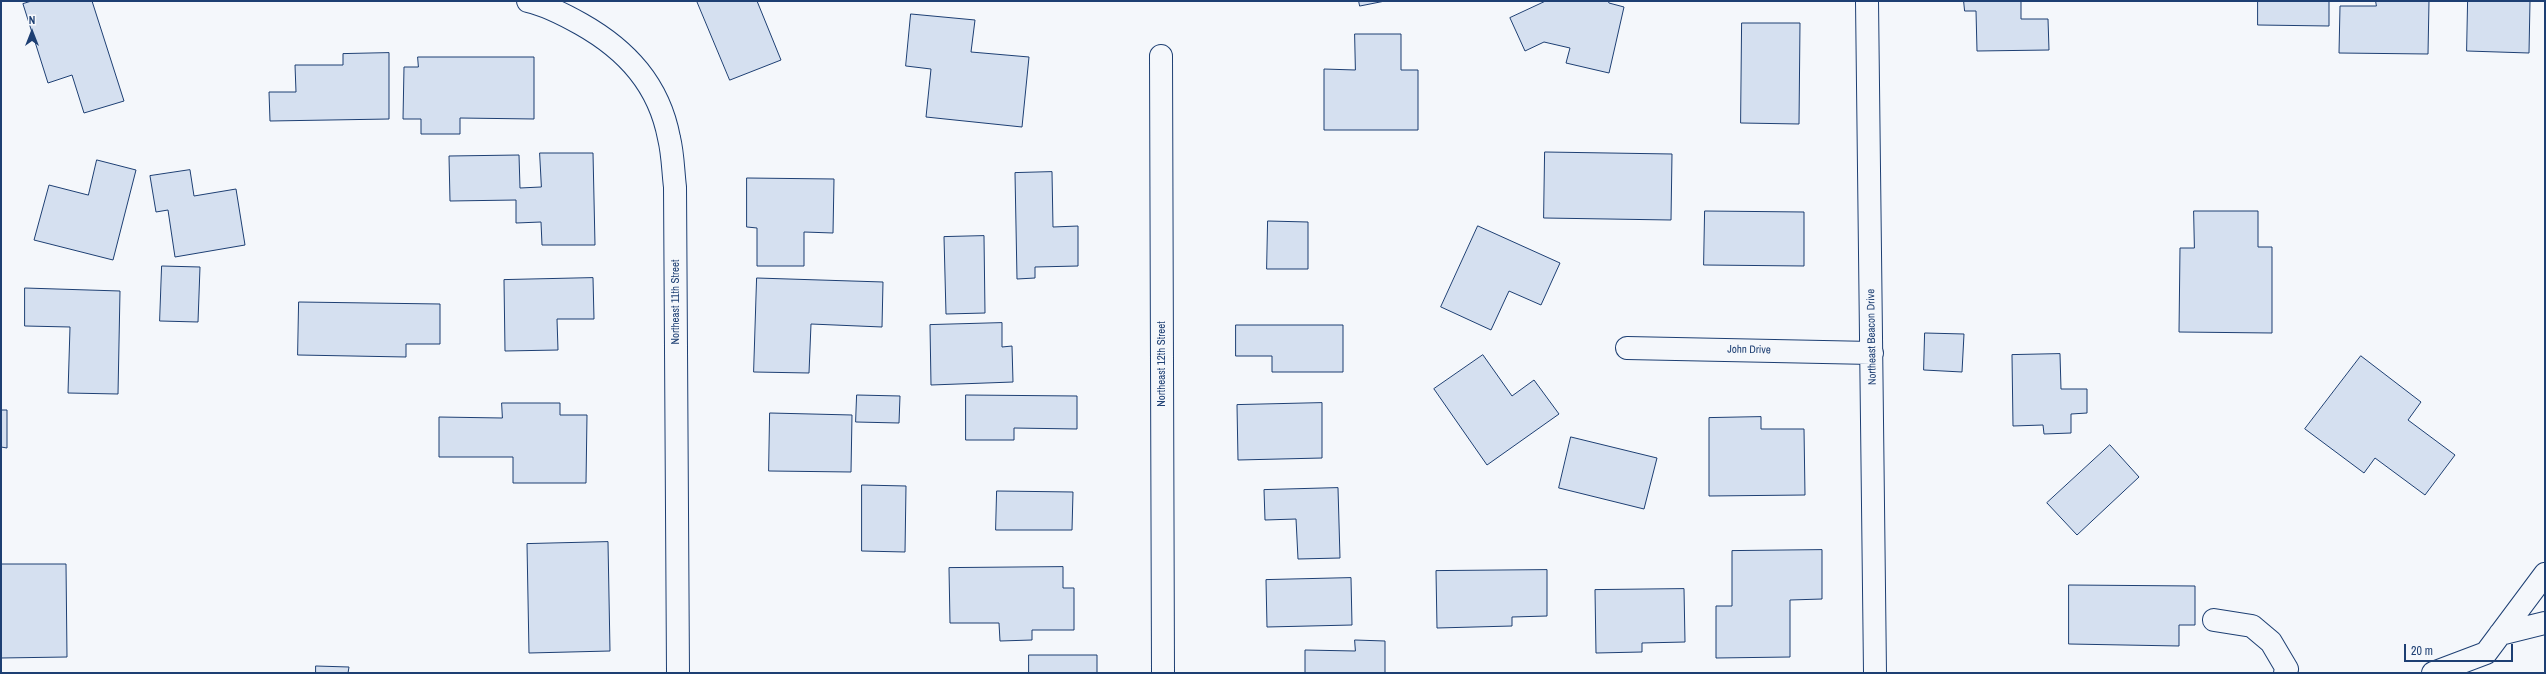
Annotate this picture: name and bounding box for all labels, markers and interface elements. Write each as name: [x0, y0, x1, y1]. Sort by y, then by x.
north arrow: [12, 12, 52, 52]
text: N: [29, 13, 35, 27]
street label: Northeast 11th Street: [669, 259, 683, 345]
street label: Northeast Beacon Drive: [1865, 289, 1879, 385]
street label: Northeast 12th Street: [1155, 321, 1169, 407]
street label: John Drive: [1727, 343, 1771, 357]
scale bar: [2406, 636, 2515, 662]
text: 20 m: [2411, 643, 2433, 659]

